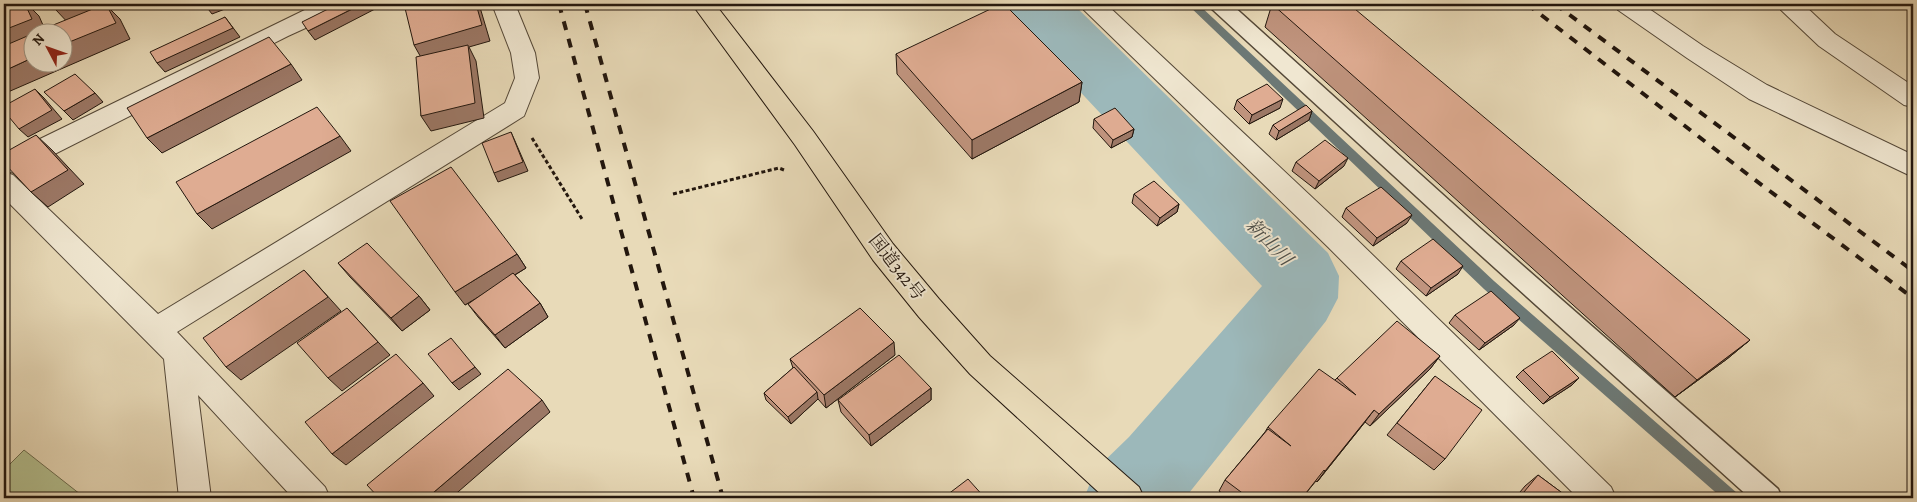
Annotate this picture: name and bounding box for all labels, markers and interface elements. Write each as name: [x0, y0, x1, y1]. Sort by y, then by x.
north arrow: [22, 22, 72, 72]
text: N: [28, 30, 49, 50]
water label: 新山川: [1240, 212, 1300, 273]
street label: 国道342号: [863, 229, 931, 305]

